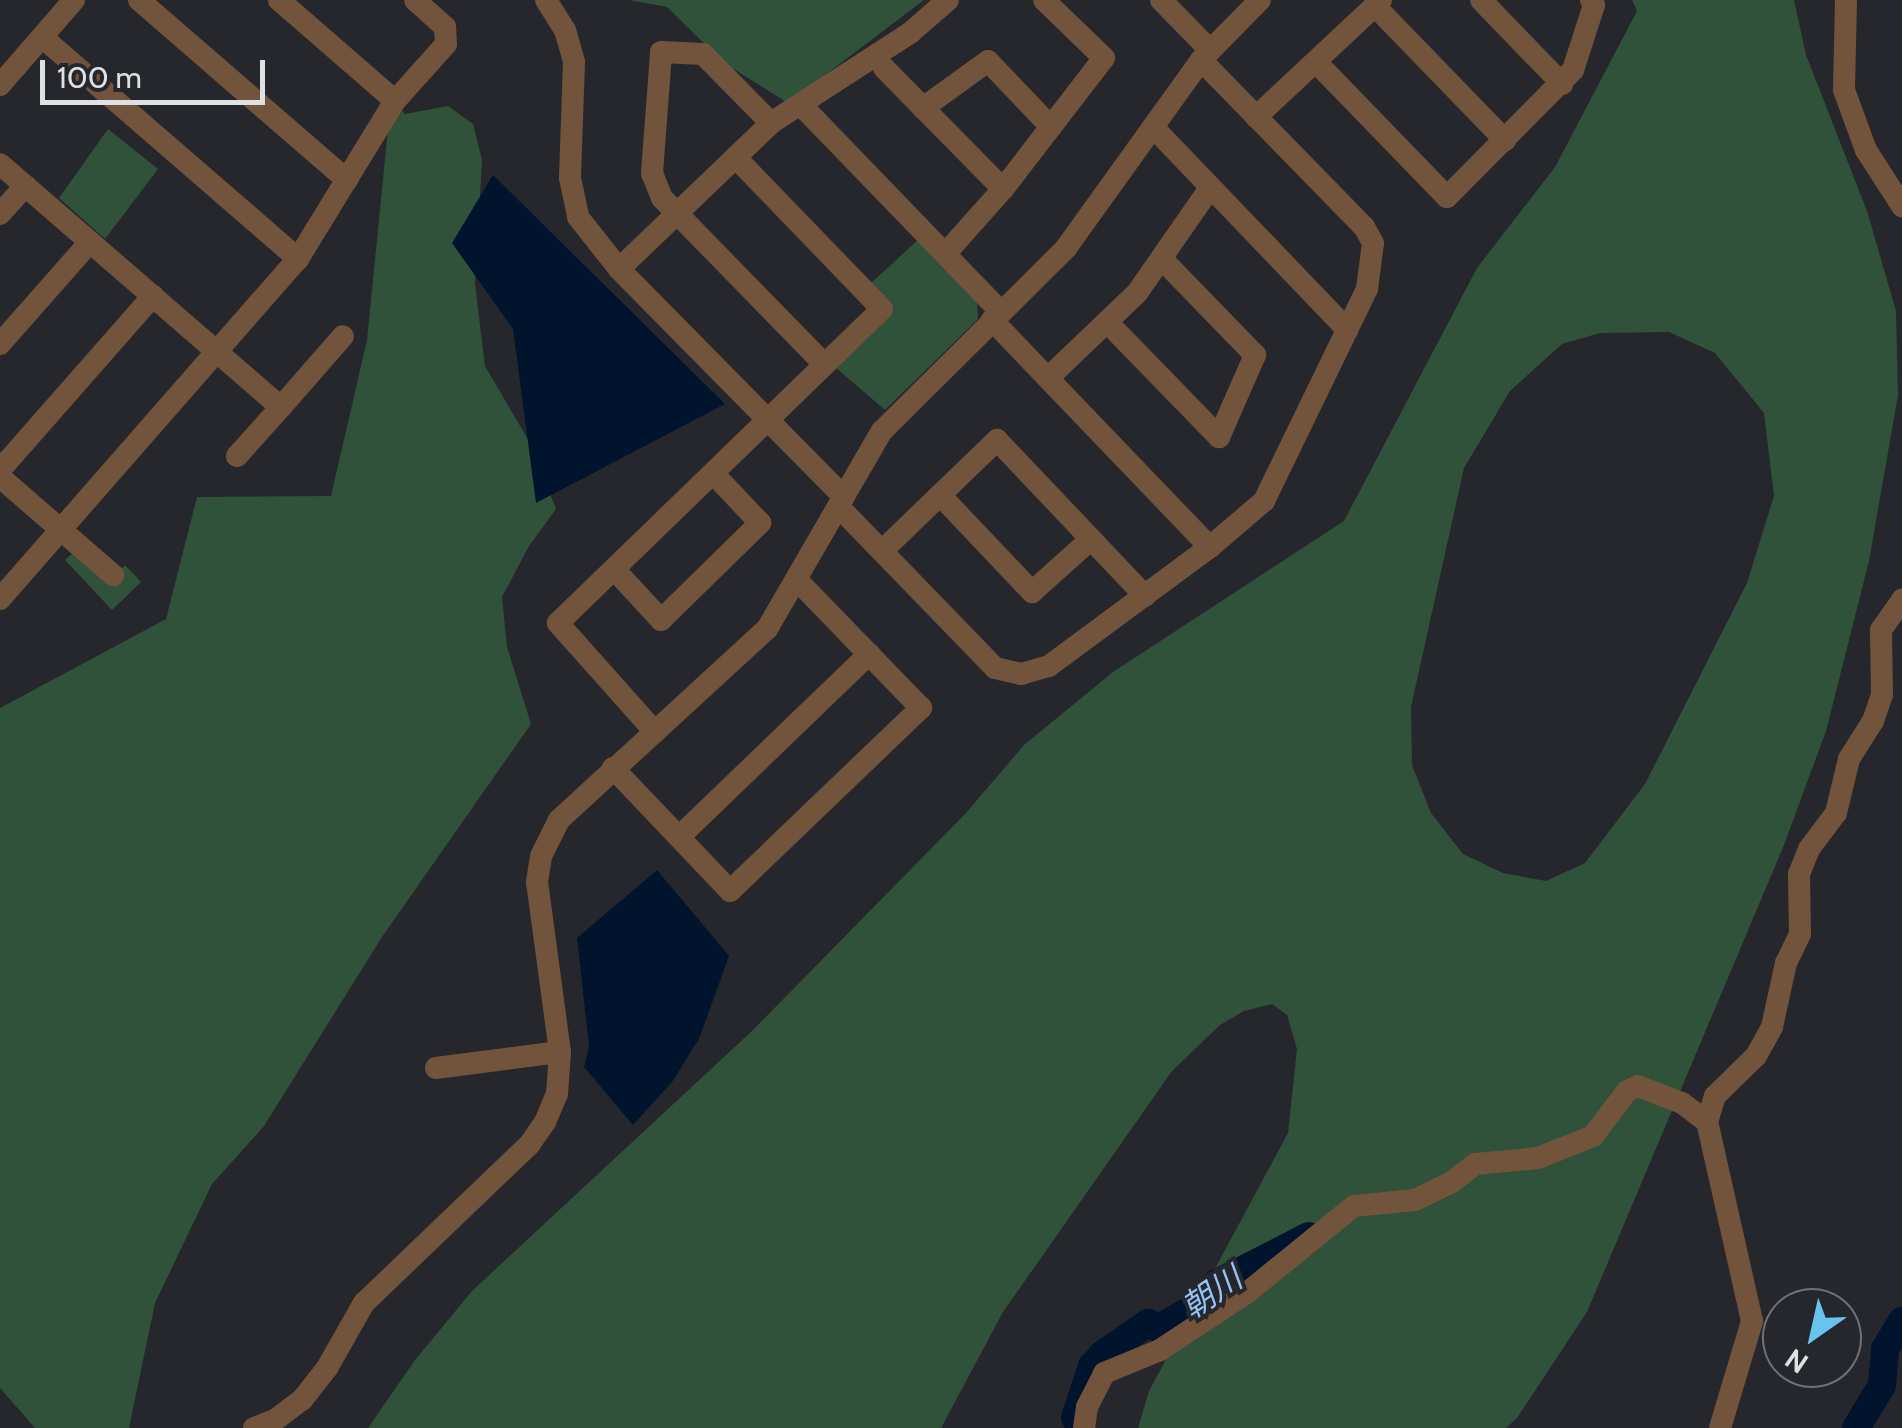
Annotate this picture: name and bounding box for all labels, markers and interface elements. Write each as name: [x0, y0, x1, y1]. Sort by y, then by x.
scale bar: [45, 40, 270, 102]
text: 100 m: [57, 59, 142, 96]
water label: 朝川: [1175, 1259, 1249, 1327]
north arrow: [1762, 1288, 1862, 1388]
text: N: [1779, 1342, 1814, 1381]

